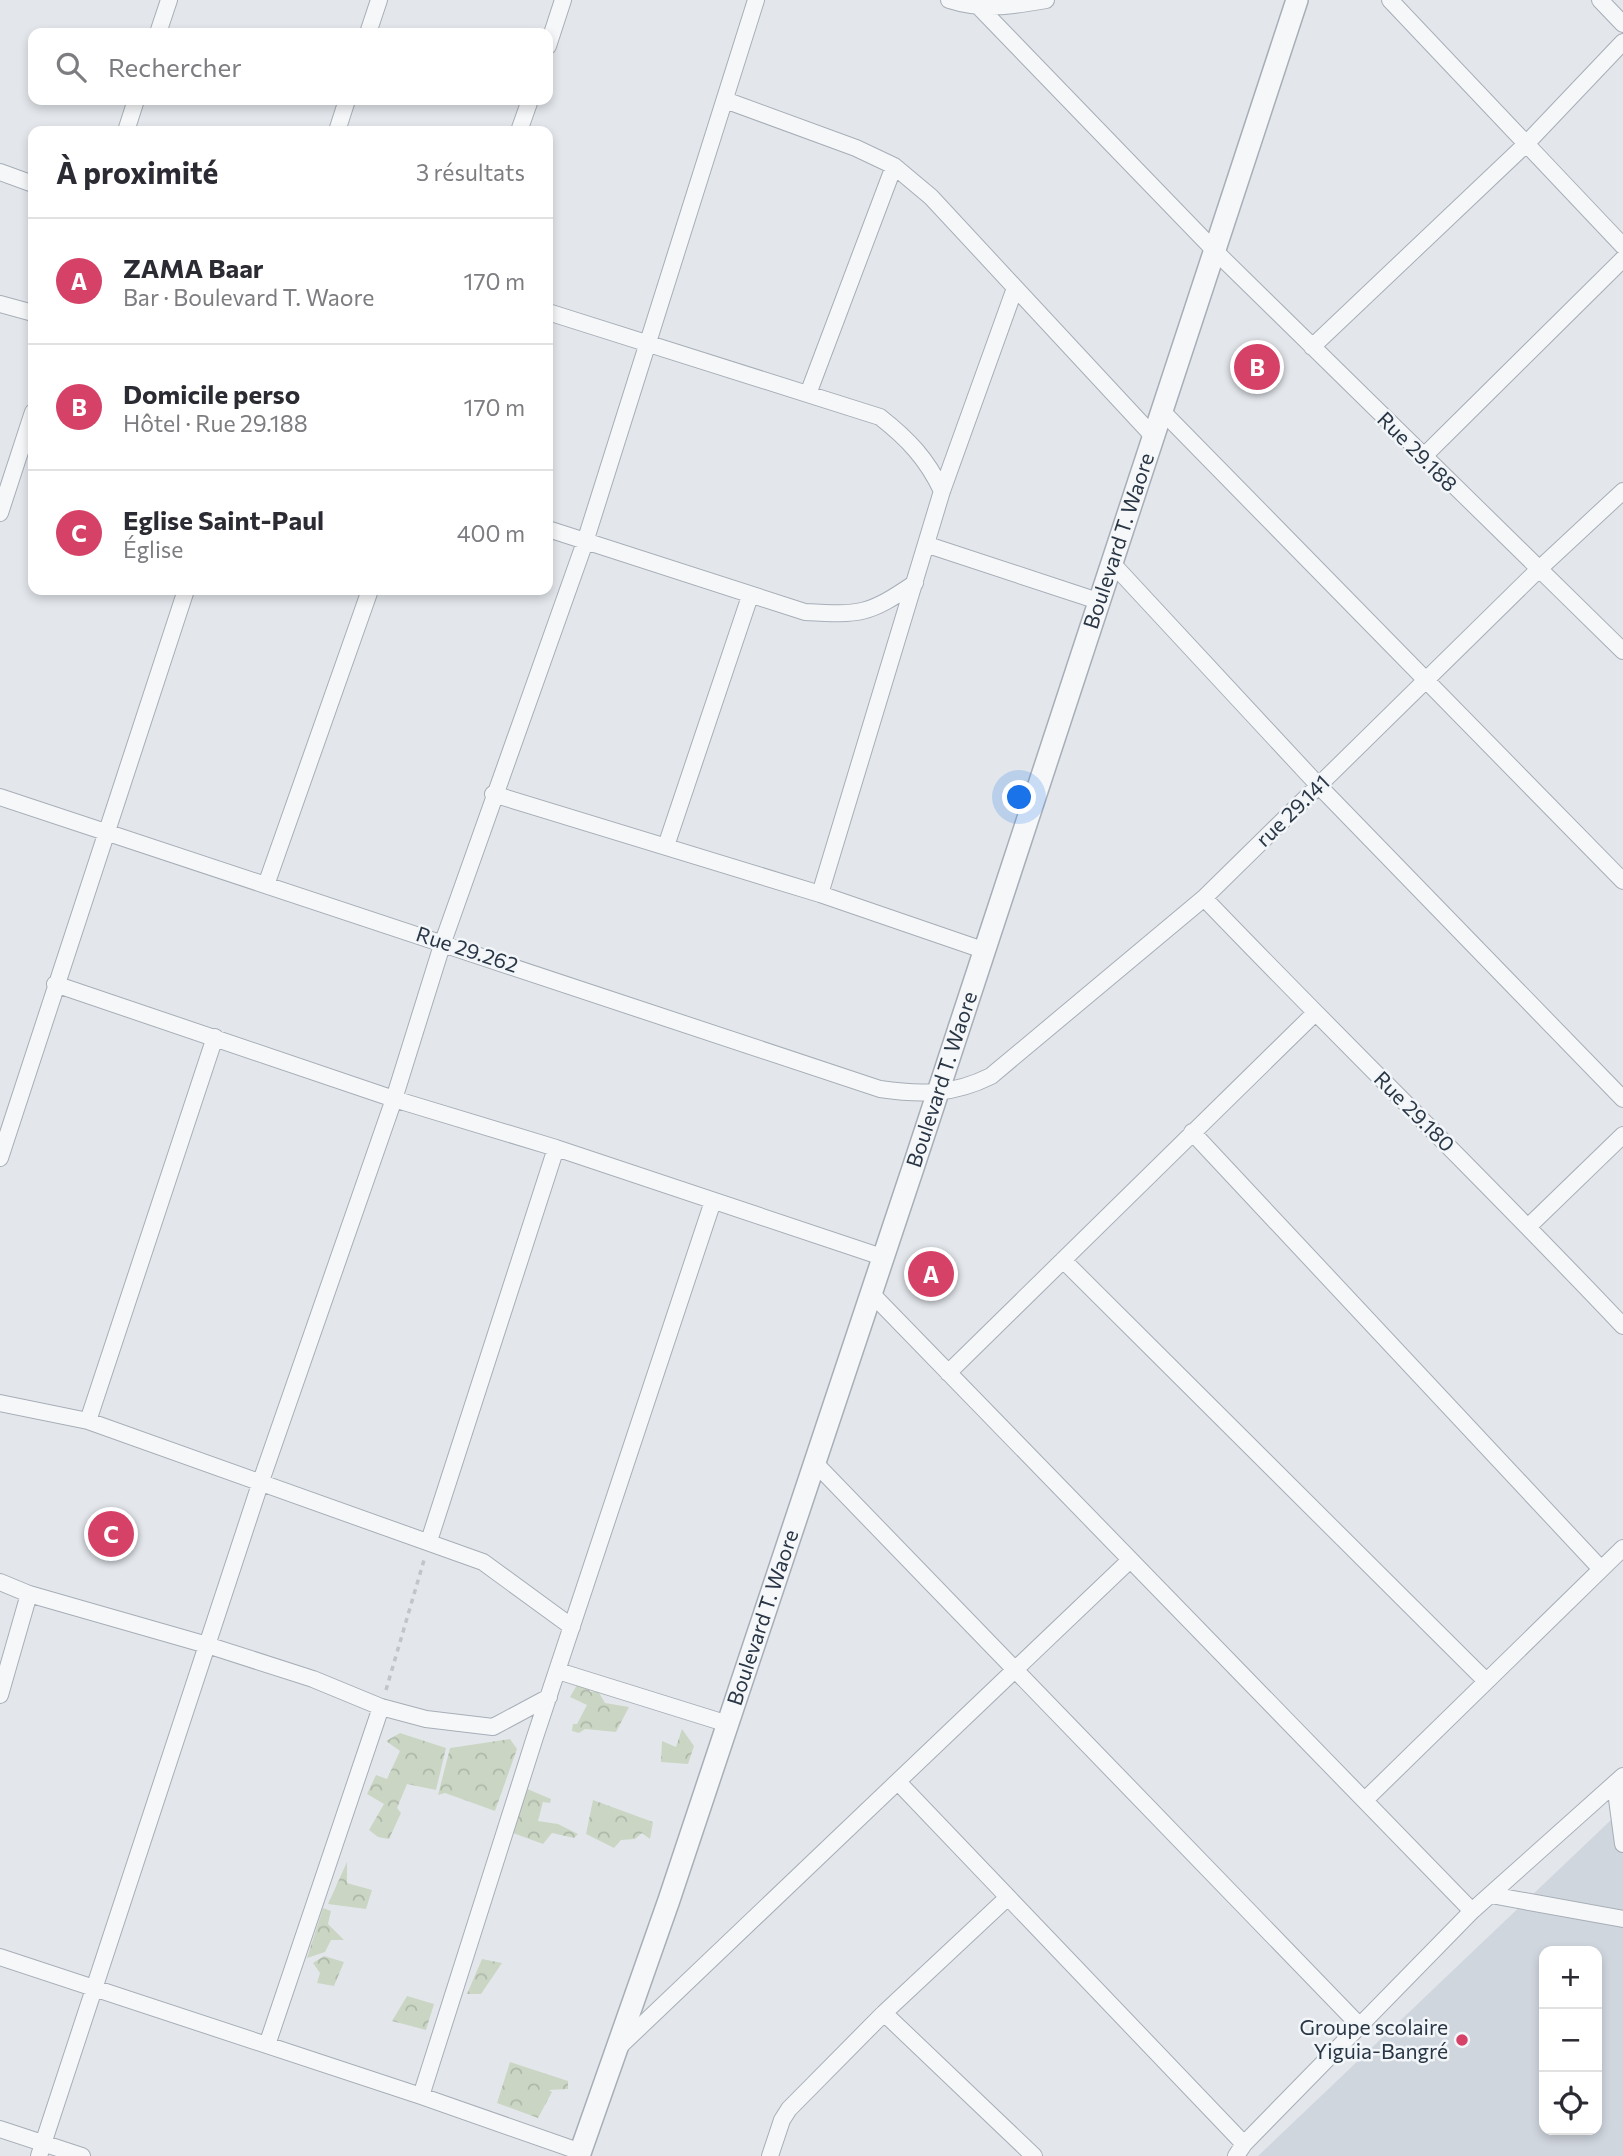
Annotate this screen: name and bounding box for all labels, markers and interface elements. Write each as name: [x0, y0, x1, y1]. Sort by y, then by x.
search box: [28, 28, 553, 105]
icon: search: [52, 48, 90, 86]
text: Rechercher: [108, 51, 242, 82]
text: À proximité: [56, 153, 218, 190]
text: 3 résultats: [416, 158, 525, 186]
text: ZAMA Baar: [123, 252, 264, 283]
text: A: [71, 267, 87, 295]
text: 170 m: [464, 267, 525, 295]
text: Bar · Boulevard T. Waore: [123, 283, 374, 311]
pin: B: [1234, 341, 1280, 393]
text: Domicile perso: [123, 378, 300, 409]
text: B: [71, 393, 87, 421]
text: 170 m: [464, 393, 525, 421]
street label: Rue 29.188: [1373, 406, 1463, 496]
text: Hôtel · Rue 29.188: [123, 409, 308, 437]
street label: Boulevard T. Waore: [1077, 449, 1158, 632]
text: Eglise Saint-Paul: [123, 504, 324, 535]
text: C: [71, 519, 87, 547]
text: 400 m: [457, 519, 525, 547]
text: Église: [123, 535, 183, 563]
street label: rue 29.141: [1250, 769, 1334, 851]
your location: [1002, 780, 1036, 814]
street label: Rue 29.262: [413, 920, 522, 977]
street label: Boulevard T. Waore: [900, 988, 981, 1170]
street label: Rue 29.180: [1370, 1066, 1460, 1156]
pin: A: [908, 1248, 954, 1300]
pin: C: [88, 1508, 134, 1560]
street label: Boulevard T. Waore: [721, 1526, 803, 1708]
map controls: [1539, 1946, 1602, 2135]
button: +: [1539, 1946, 1602, 2009]
button: −: [1539, 2009, 1602, 2072]
place label: Groupe scolaire Yiguia-Bangré: [1299, 2014, 1448, 2063]
marker: Groupe scolaire Yiguia-Bangré: [1454, 2032, 1470, 2048]
button: locate: [1539, 2072, 1602, 2135]

